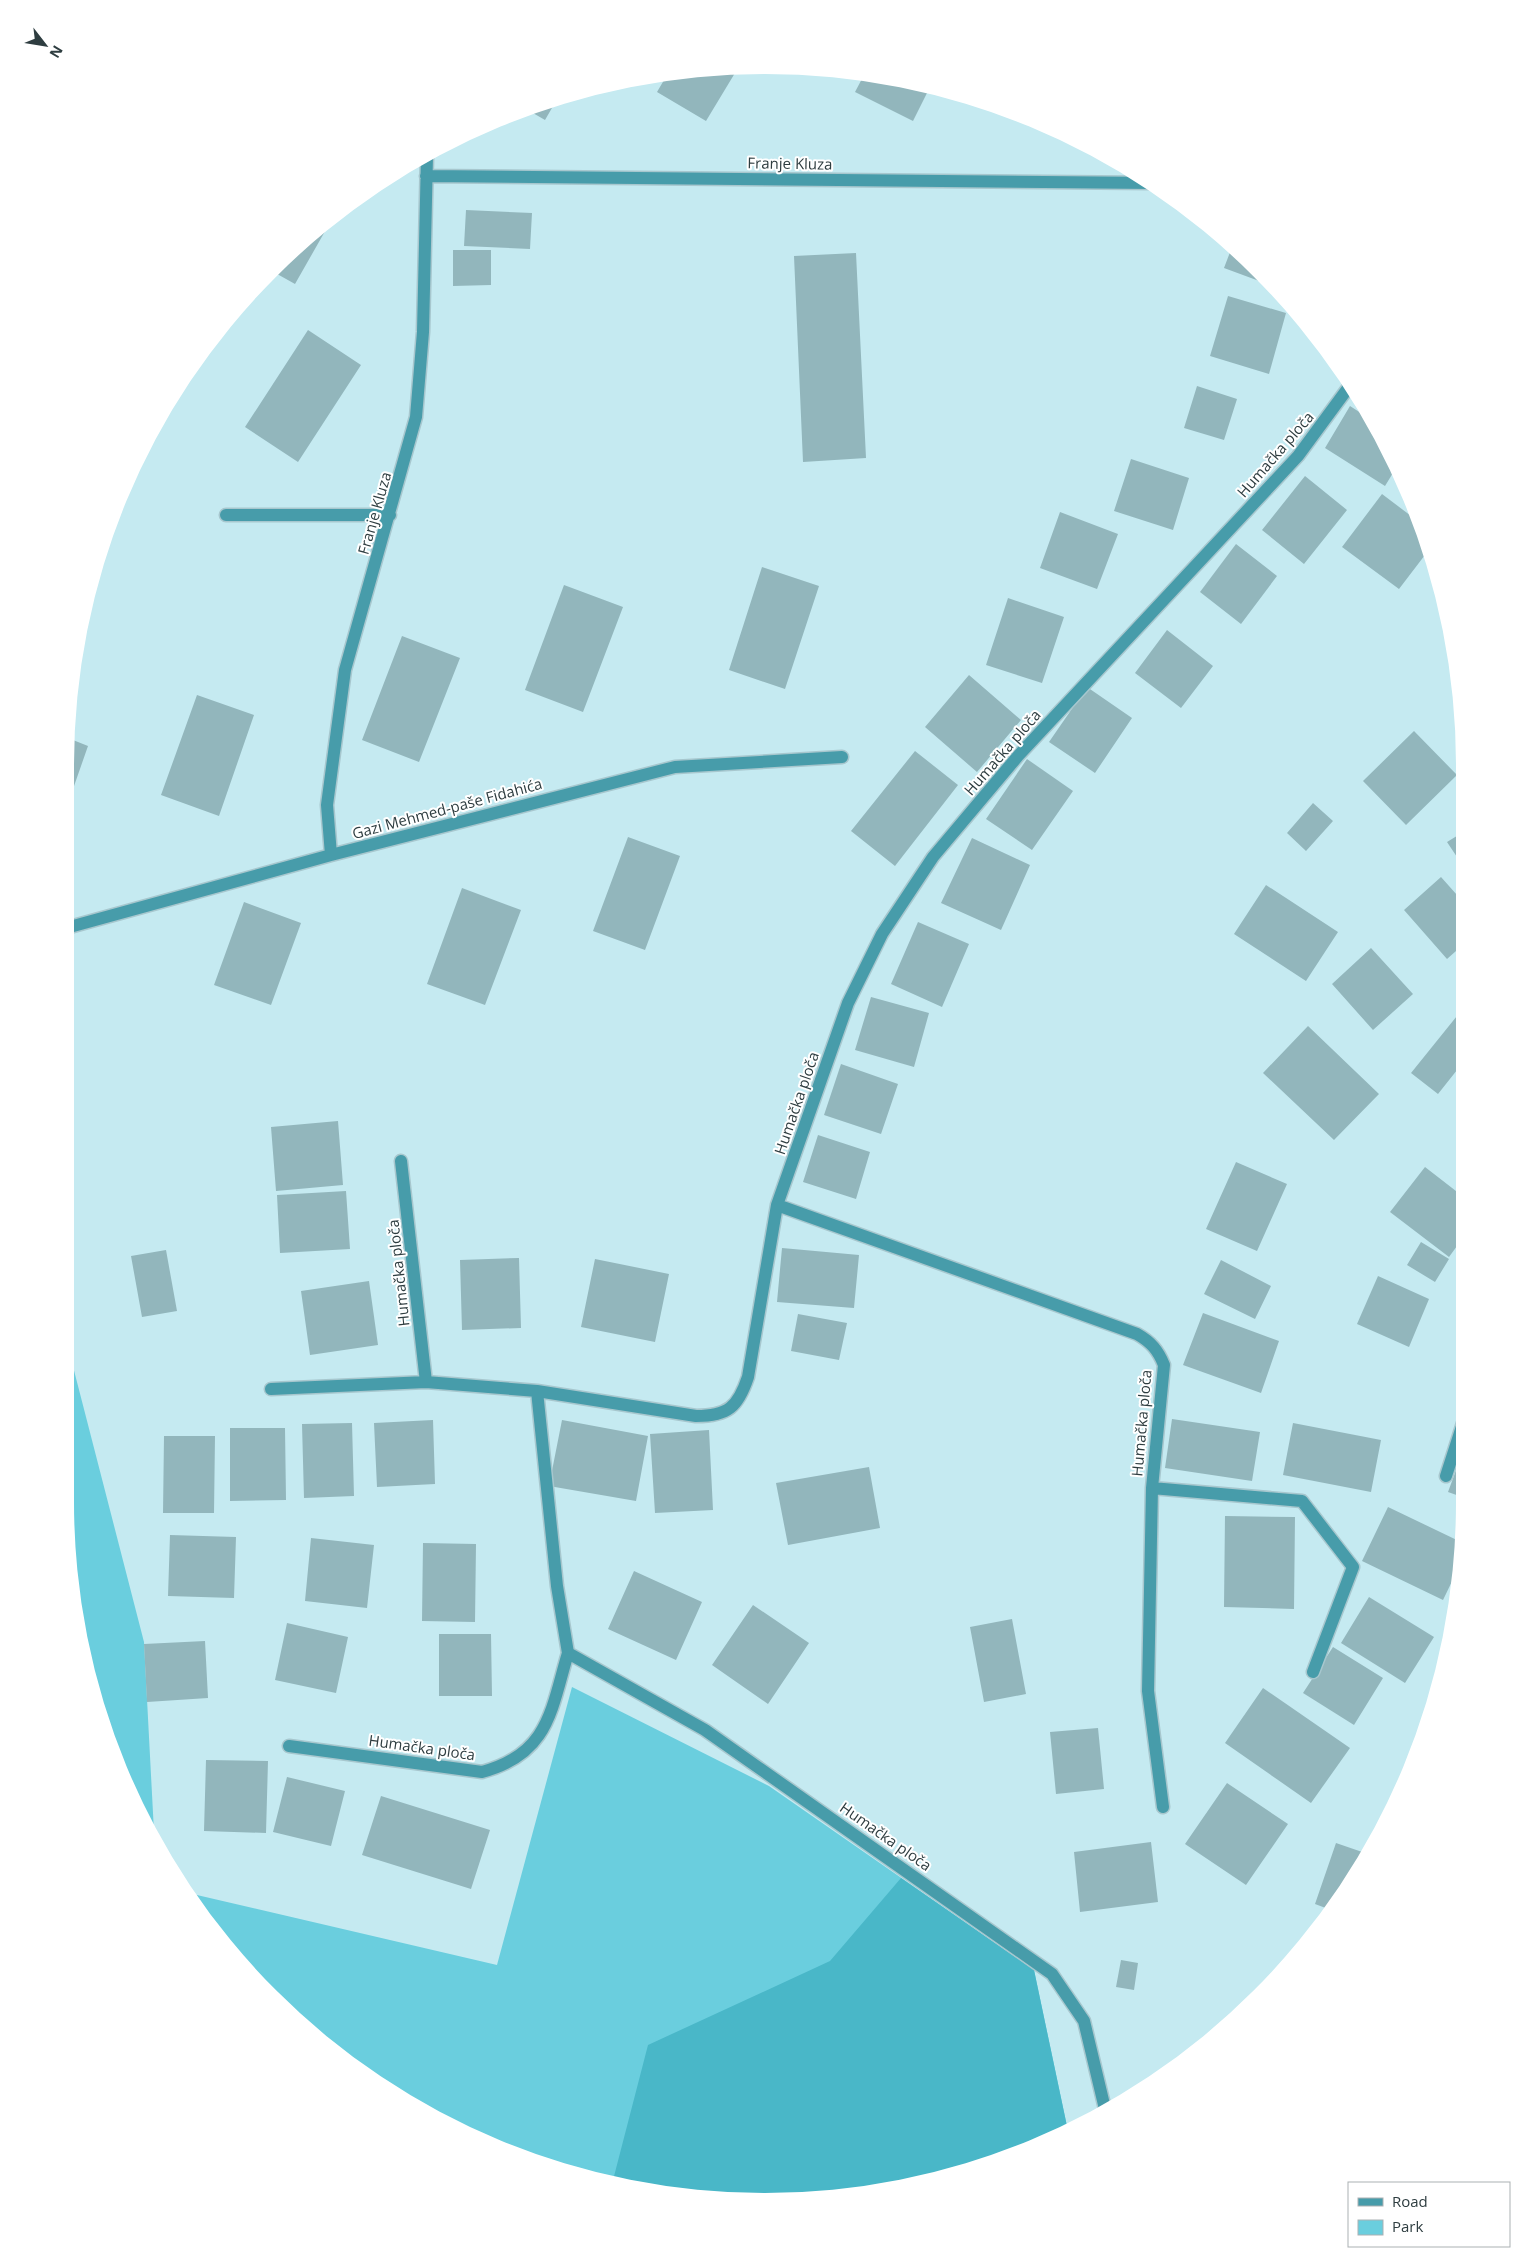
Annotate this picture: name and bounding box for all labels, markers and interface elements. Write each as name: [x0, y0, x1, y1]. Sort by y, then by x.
north arrow: [20, 20, 70, 70]
text: N: [45, 42, 68, 62]
street label: Franje Kluza: [747, 152, 833, 174]
street label: Humačka ploča: [1232, 407, 1318, 501]
street label: Franje Kluza: [353, 469, 395, 557]
street label: Humačka ploča: [959, 705, 1045, 799]
street label: Gazi Mehmed-paše Fidahića: [350, 773, 544, 843]
street label: Humačka ploča: [769, 1049, 823, 1157]
street label: Humačka ploča: [382, 1219, 414, 1327]
street label: Humačka ploča: [1126, 1369, 1156, 1477]
street label: Humačka ploča: [367, 1730, 477, 1764]
street label: Humačka ploča: [836, 1797, 936, 1875]
legend: [1348, 2182, 1510, 2247]
text: Road: [1392, 2191, 1428, 2211]
text: Park: [1392, 2216, 1423, 2236]

